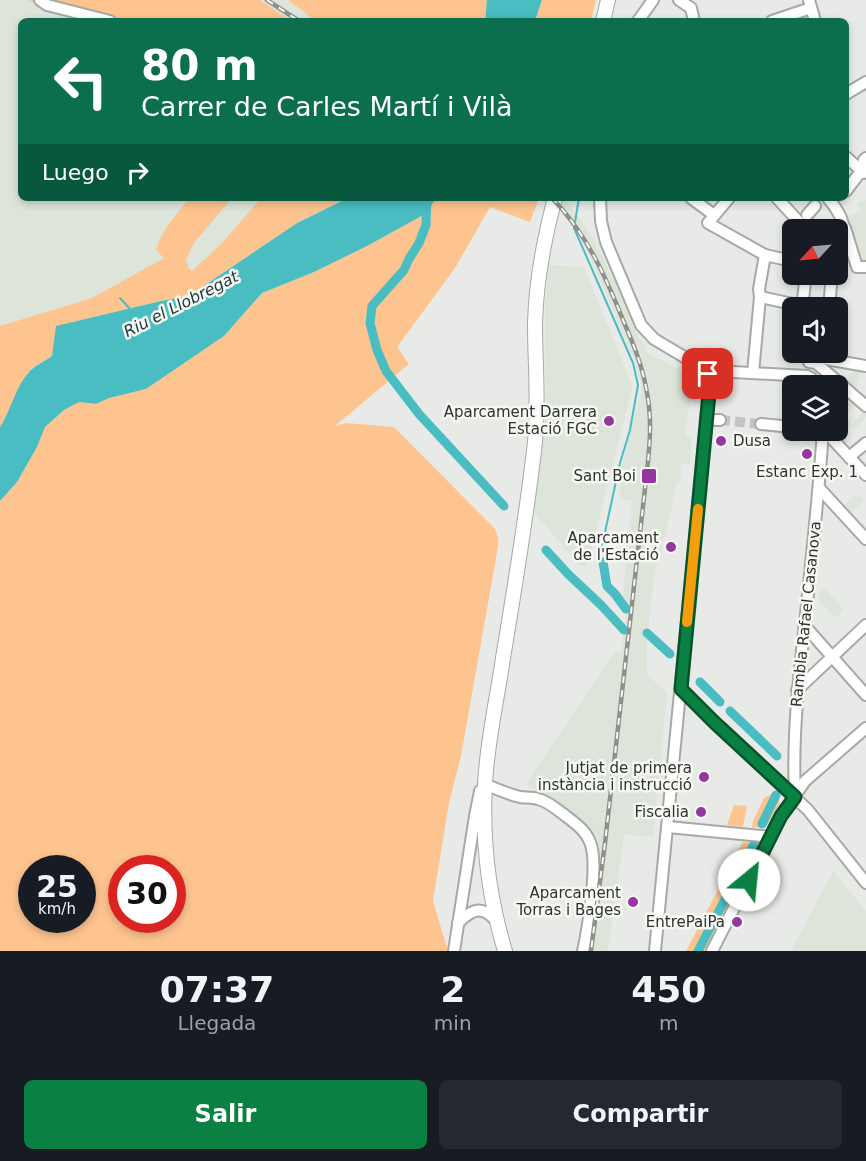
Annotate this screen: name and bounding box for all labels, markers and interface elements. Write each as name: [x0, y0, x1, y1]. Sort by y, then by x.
text: 80 m: [141, 41, 258, 90]
icon: left: [42, 42, 120, 120]
text: Carrer de Carles Martí i Vilà: [141, 91, 513, 122]
icon: right: [121, 156, 154, 189]
text: Luego: [42, 160, 109, 185]
north arrow: [782, 219, 848, 285]
map controls: [782, 219, 848, 441]
water label: Riu el Llobregat: [120, 267, 242, 341]
button: sound: [782, 297, 848, 363]
pin: [682, 348, 733, 399]
icon: arrive: [691, 357, 724, 390]
button: layers: [782, 375, 848, 441]
place label: Aparcament Darrera Estació FGC: [444, 403, 597, 438]
marker: Aparcament Darrera Estació FGC: [602, 414, 616, 428]
place label: Dusa: [733, 432, 771, 450]
marker: Dusa: [714, 434, 728, 448]
marker: Estanc Exp. 1: [800, 447, 814, 461]
place label: Estanc Exp. 1: [756, 463, 858, 481]
place label: Sant Boi: [573, 467, 636, 485]
marker: Sant Boi: [640, 467, 658, 485]
street label: Rambla Rafael Casanova: [787, 520, 825, 708]
place label: Aparcament de l'Estació: [568, 529, 659, 564]
marker: Aparcament de l'Estació: [664, 540, 678, 554]
place label: Jutjat de primera instància i instrucció: [538, 759, 692, 794]
marker: Jutjat de primera instància i instrucció: [697, 770, 711, 784]
place label: Fiscalia: [635, 803, 689, 821]
marker: Fiscalia: [694, 805, 708, 819]
position arrow: [717, 848, 781, 912]
speed limit sign: 30: [108, 855, 186, 933]
text: 25: [36, 869, 78, 904]
place label: Aparcament Torras i Bages: [515, 884, 621, 919]
marker: Aparcament Torras i Bages: [626, 895, 640, 909]
text: km/h: [38, 900, 76, 918]
place label: EntrePaiPa: [646, 913, 725, 931]
marker: EntrePaiPa: [730, 915, 744, 929]
text: 07:37: [160, 969, 274, 1010]
text: 2: [440, 969, 465, 1010]
text: 450: [631, 969, 706, 1010]
text: Llegada: [177, 1011, 256, 1035]
text: min: [434, 1011, 472, 1035]
text: m: [659, 1011, 679, 1035]
button: Salir: [24, 1080, 427, 1149]
button: Compartir: [439, 1080, 842, 1149]

